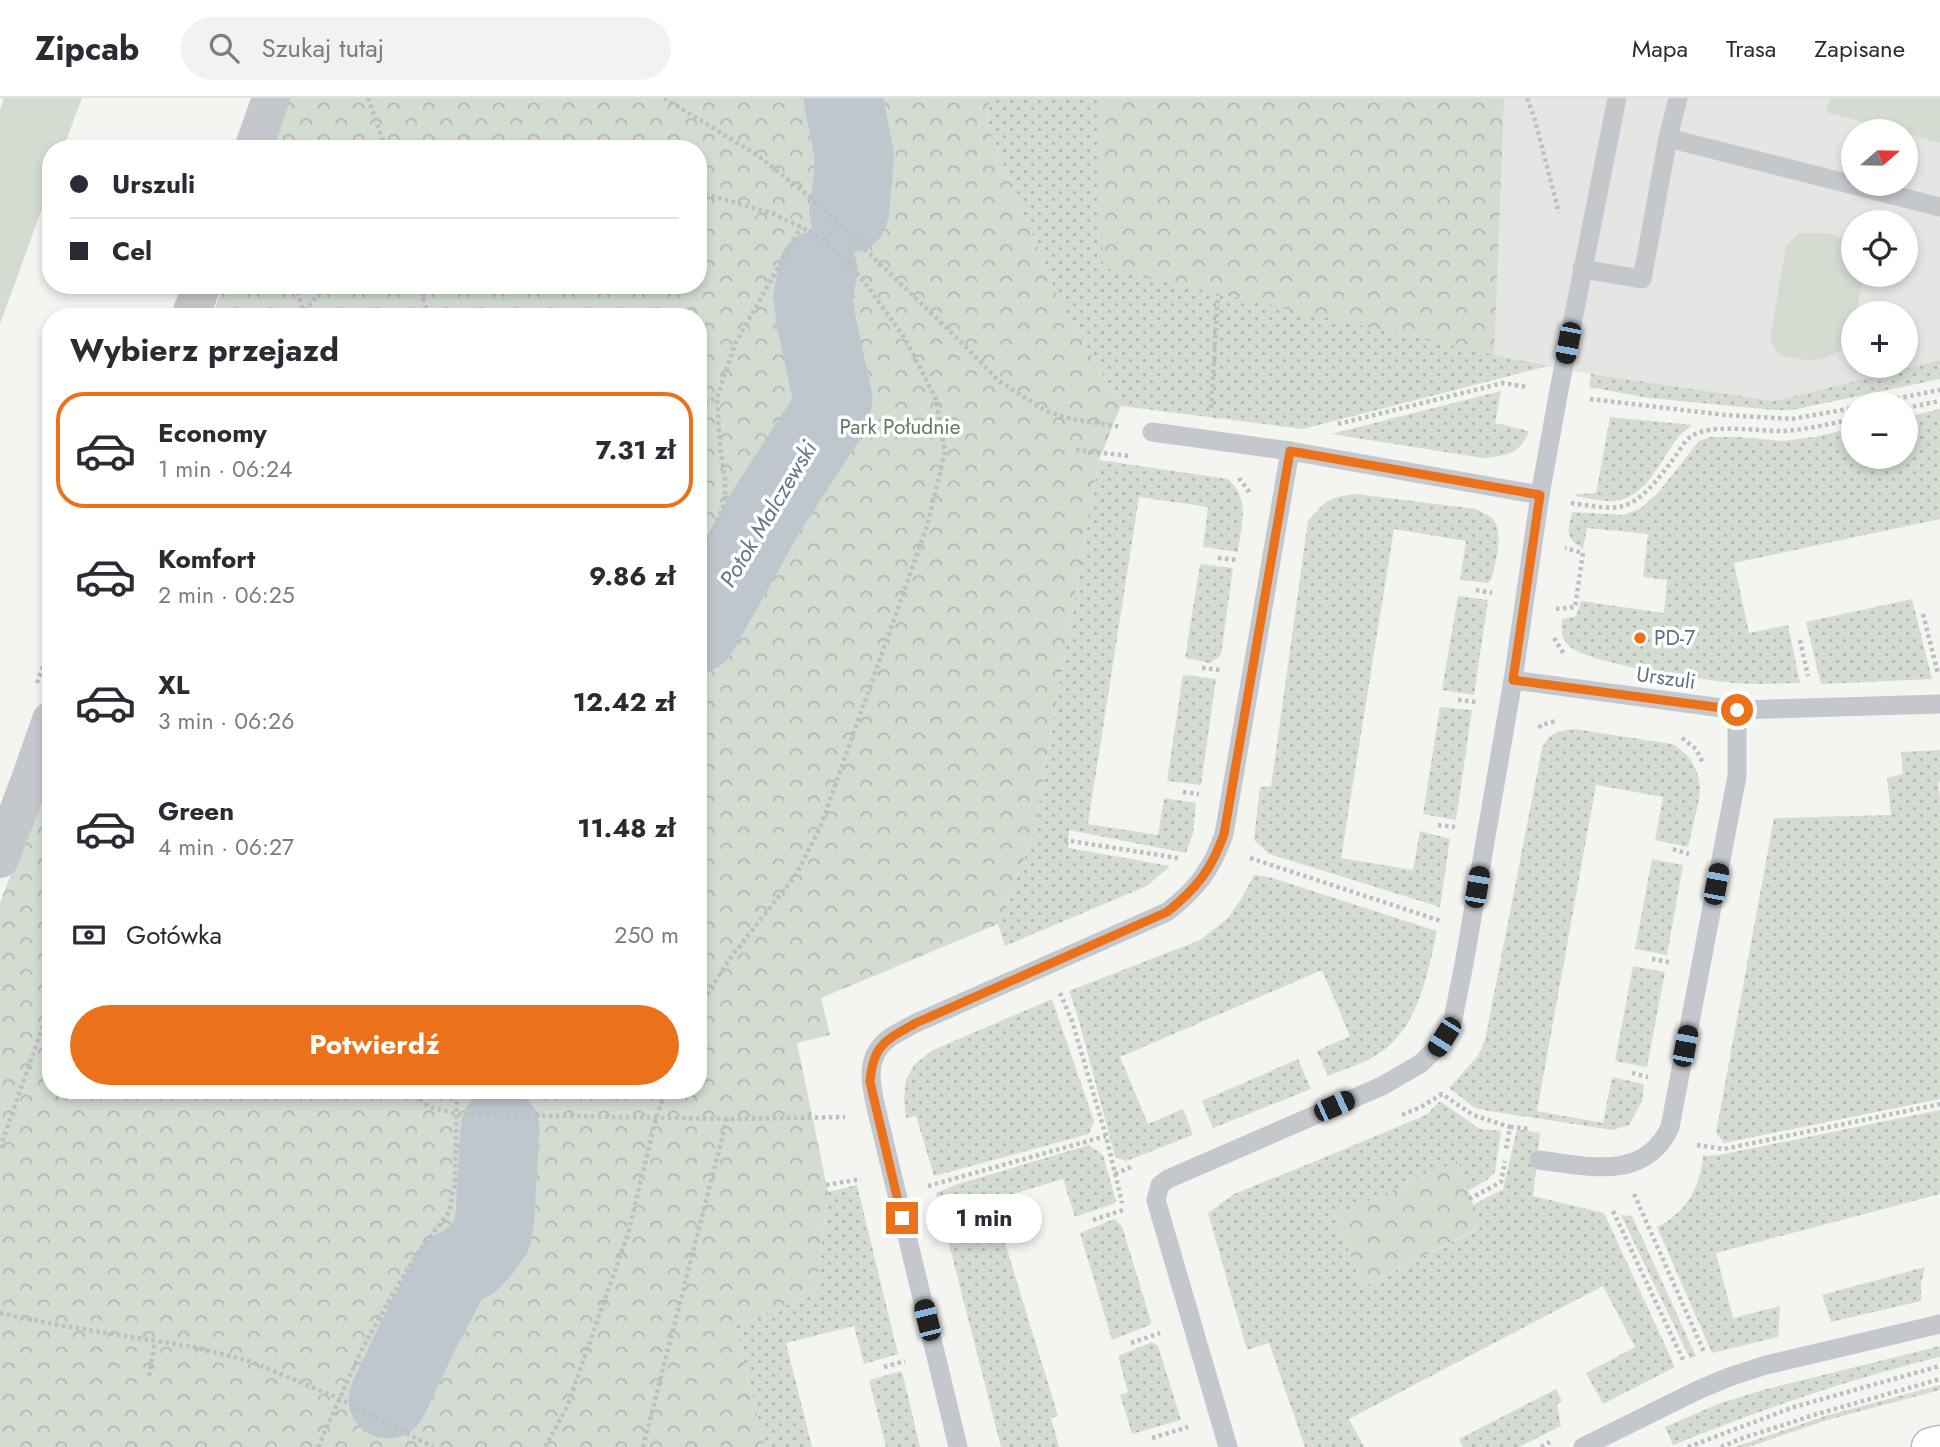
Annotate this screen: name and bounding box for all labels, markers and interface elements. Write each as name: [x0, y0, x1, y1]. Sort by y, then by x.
search box: [181, 17, 671, 80]
text: Zipcab: [35, 25, 139, 72]
icon: search: [205, 29, 243, 67]
text: Szukaj tutaj: [261, 29, 384, 67]
text: Mapa: [1632, 31, 1688, 66]
text: Trasa: [1726, 31, 1776, 66]
text: Zapisane: [1814, 31, 1905, 66]
north arrow: [1841, 119, 1918, 196]
map controls: [1841, 119, 1918, 469]
text: Urszuli: [112, 165, 195, 203]
button: locate: [1841, 210, 1918, 287]
text: Cel: [112, 232, 152, 270]
button: +: [1841, 301, 1918, 378]
car: [1554, 320, 1583, 366]
text: Wybierz przejazd: [70, 327, 339, 373]
button: −: [1841, 392, 1918, 469]
park label: Park Południe: [839, 412, 961, 442]
text: Economy: [158, 414, 267, 452]
icon: car: [74, 419, 137, 482]
text: 7.31 zł: [596, 431, 675, 469]
water label: Potok Malczewski: [711, 433, 826, 594]
text: 1 min · 06:24: [158, 452, 292, 486]
text: Komfort: [158, 540, 255, 578]
icon: car: [74, 545, 137, 608]
text: 9.86 zł: [589, 557, 675, 595]
text: 2 min · 06:25: [158, 578, 295, 612]
place label: PD-7: [1654, 623, 1695, 653]
marker: PD-7: [1632, 630, 1648, 646]
street label: Urszuli: [1634, 659, 1698, 697]
text: XL: [158, 666, 190, 704]
icon: car: [74, 671, 137, 734]
text: 12.42 zł: [573, 683, 675, 721]
route start: [1721, 694, 1753, 726]
text: 3 min · 06:26: [158, 704, 294, 738]
text: Green: [158, 792, 234, 830]
icon: car: [74, 797, 137, 860]
text: 11.48 zł: [577, 809, 675, 847]
text: 4 min · 06:27: [158, 830, 294, 864]
car: [1702, 861, 1731, 907]
car: [1464, 864, 1491, 910]
icon: cash: [70, 916, 108, 954]
text: Gotówka: [126, 916, 222, 954]
text: 250 m: [614, 918, 679, 952]
button: Potwierdź: [70, 1005, 679, 1085]
car: [1424, 1014, 1465, 1060]
car: [1671, 1023, 1700, 1069]
car: [1311, 1088, 1358, 1124]
callout: 1 min: [926, 1194, 1042, 1242]
text: 1 min: [955, 1201, 1013, 1235]
route end: [886, 1202, 918, 1234]
car: [912, 1297, 943, 1343]

